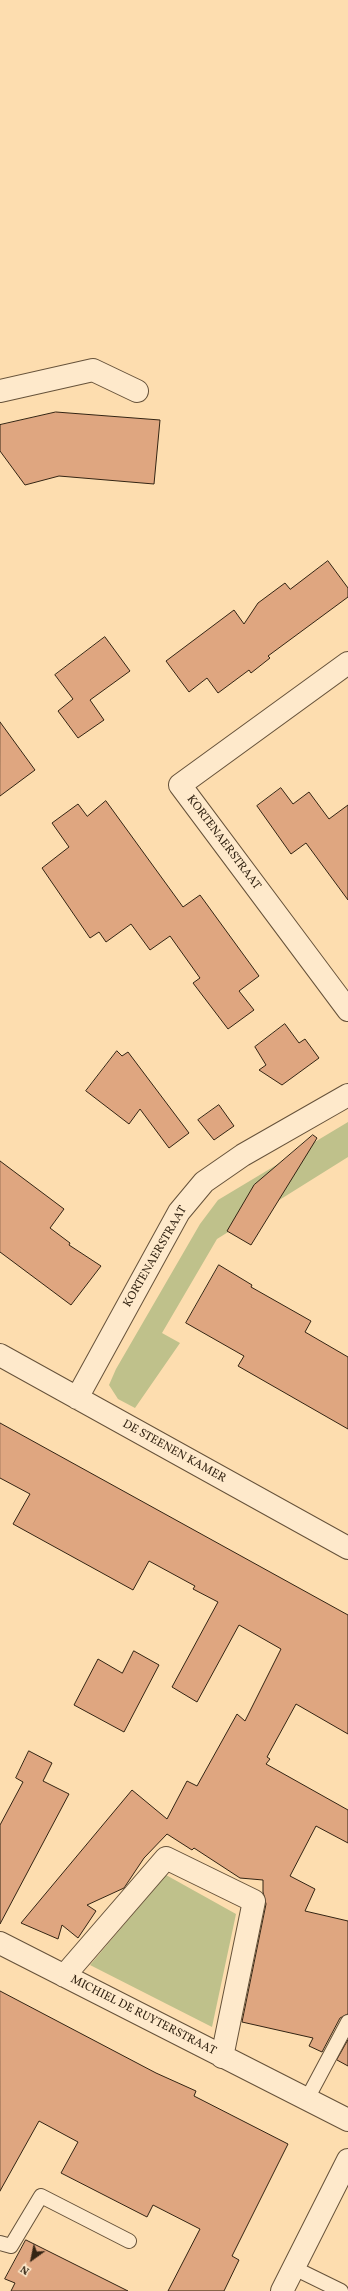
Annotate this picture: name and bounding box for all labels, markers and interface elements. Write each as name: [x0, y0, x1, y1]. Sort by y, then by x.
street label: KORTENAERSTRAAT: [183, 793, 263, 893]
street label: KORTENAERSTRAAT: [121, 1204, 191, 1310]
street label: DE STEENEN KAMER: [120, 1418, 228, 1486]
street label: MICHIEL DE RUYTERSTRAAT: [68, 1973, 218, 2059]
north arrow: [12, 2239, 52, 2279]
text: N: [18, 2261, 33, 2278]

